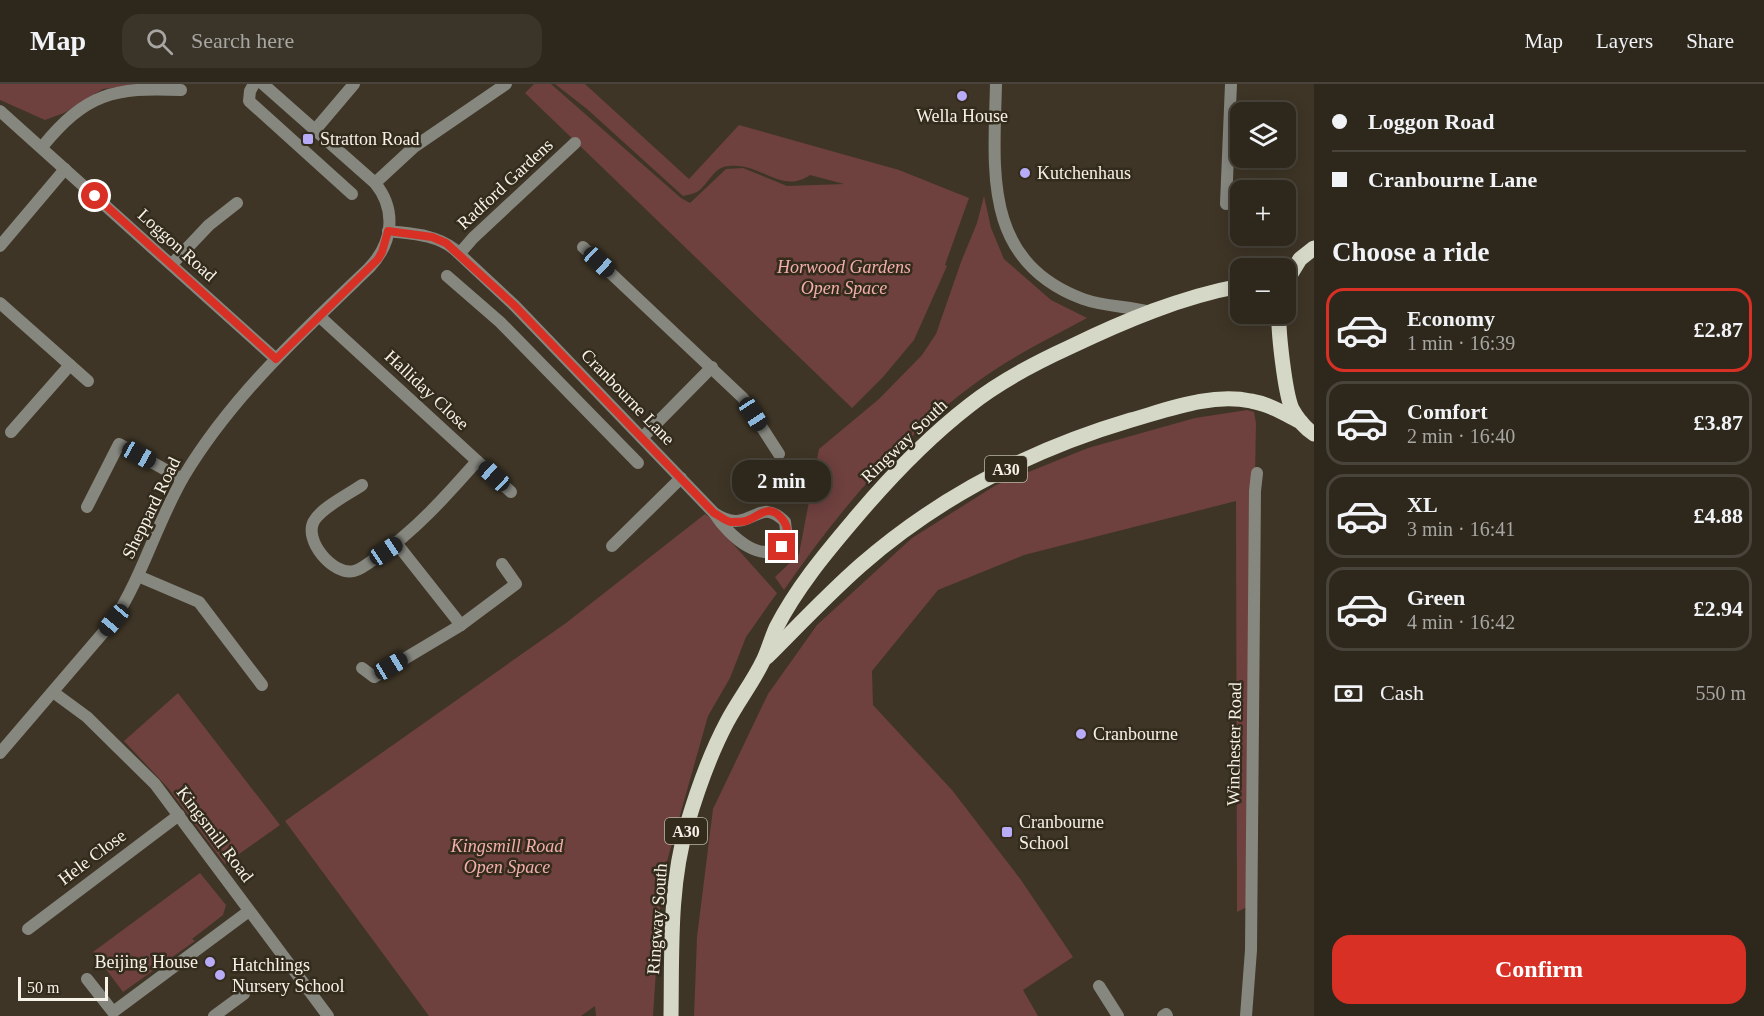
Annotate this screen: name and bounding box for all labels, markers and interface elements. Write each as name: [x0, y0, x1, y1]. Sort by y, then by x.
search box: [122, 14, 542, 68]
text: Map: [30, 25, 86, 56]
icon: search: [143, 25, 176, 58]
text: Search here: [191, 28, 294, 53]
text: Map: [1525, 29, 1563, 53]
text: Layers: [1596, 29, 1653, 53]
text: Share: [1686, 29, 1734, 53]
marker: Wella House: [955, 89, 969, 103]
map controls: [1230, 102, 1296, 324]
button: layers: [1230, 102, 1296, 168]
place label: Wella House: [916, 106, 1008, 126]
text: Loggon Road: [1368, 109, 1495, 134]
place label: Stratton Road: [320, 129, 420, 149]
marker: Stratton Road: [301, 132, 315, 146]
street label: Radford Gardens: [453, 135, 557, 233]
place label: Kutchenhaus: [1037, 163, 1131, 183]
marker: Kutchenhaus: [1018, 166, 1032, 180]
text: Cranbourne Lane: [1368, 167, 1537, 192]
button: +: [1230, 180, 1296, 246]
route start: [81, 182, 108, 209]
street label: Loggon Road: [134, 205, 220, 285]
text: Choose a ride: [1332, 237, 1490, 267]
car: [580, 243, 618, 281]
park label: Horwood Gardens Open Space: [776, 257, 911, 298]
button: −: [1230, 258, 1296, 324]
icon: car: [1335, 303, 1389, 357]
text: Economy: [1407, 306, 1495, 331]
text: £2.87: [1694, 317, 1743, 342]
text: 1 min · 16:39: [1407, 332, 1515, 354]
street label: Cranbourne Lane: [577, 345, 679, 449]
street label: Halliday Close: [381, 346, 473, 434]
car: [736, 394, 770, 434]
street label: Ringway South: [857, 395, 951, 487]
icon: car: [1335, 396, 1389, 450]
text: Comfort: [1407, 399, 1488, 424]
text: £3.87: [1694, 410, 1743, 435]
text: 2 min · 16:40: [1407, 425, 1515, 447]
car: [119, 438, 159, 472]
street label: Sheppard Road: [118, 454, 184, 562]
road number: A30: [985, 456, 1027, 482]
car: [475, 457, 513, 495]
callout: 2 min: [732, 460, 832, 502]
text: 2 min: [757, 470, 806, 492]
icon: car: [1335, 489, 1389, 543]
text: XL: [1407, 492, 1438, 517]
text: £4.88: [1694, 503, 1743, 528]
text: 3 min · 16:41: [1407, 518, 1515, 540]
car: [366, 533, 406, 569]
route end: [768, 533, 795, 560]
icon: car: [1335, 582, 1389, 636]
text: Green: [1407, 585, 1465, 610]
text: £2.94: [1694, 596, 1743, 621]
car: [96, 600, 132, 640]
text: 4 min · 16:42: [1407, 611, 1515, 633]
car: [371, 649, 411, 683]
icon: cash: [1332, 677, 1365, 710]
text: Cash: [1380, 680, 1424, 705]
street label: Winchester Road: [1223, 682, 1245, 806]
text: 550 m: [1695, 682, 1746, 704]
place label: Cranbourne: [1093, 724, 1178, 744]
marker: Cranbourne: [1074, 727, 1088, 741]
street label: Kingsmill Road: [173, 782, 257, 886]
place label: Cranbourne School: [1019, 812, 1104, 853]
road number: A30: [665, 818, 707, 844]
street label: Hele Close: [54, 825, 130, 889]
marker: Cranbourne School: [1000, 825, 1014, 839]
park label: Kingsmill Road Open Space: [450, 836, 564, 877]
street label: Ringway South: [643, 863, 671, 975]
button: Confirm: [1332, 935, 1746, 1004]
place label: Beijing House: [95, 952, 198, 972]
marker: Beijing House: [203, 955, 217, 969]
place label: Hatchlings Nursery School: [232, 955, 344, 996]
marker: Hatchlings Nursery School: [213, 968, 227, 982]
scale bar: [18, 974, 108, 1002]
text: 50 m: [27, 979, 59, 996]

